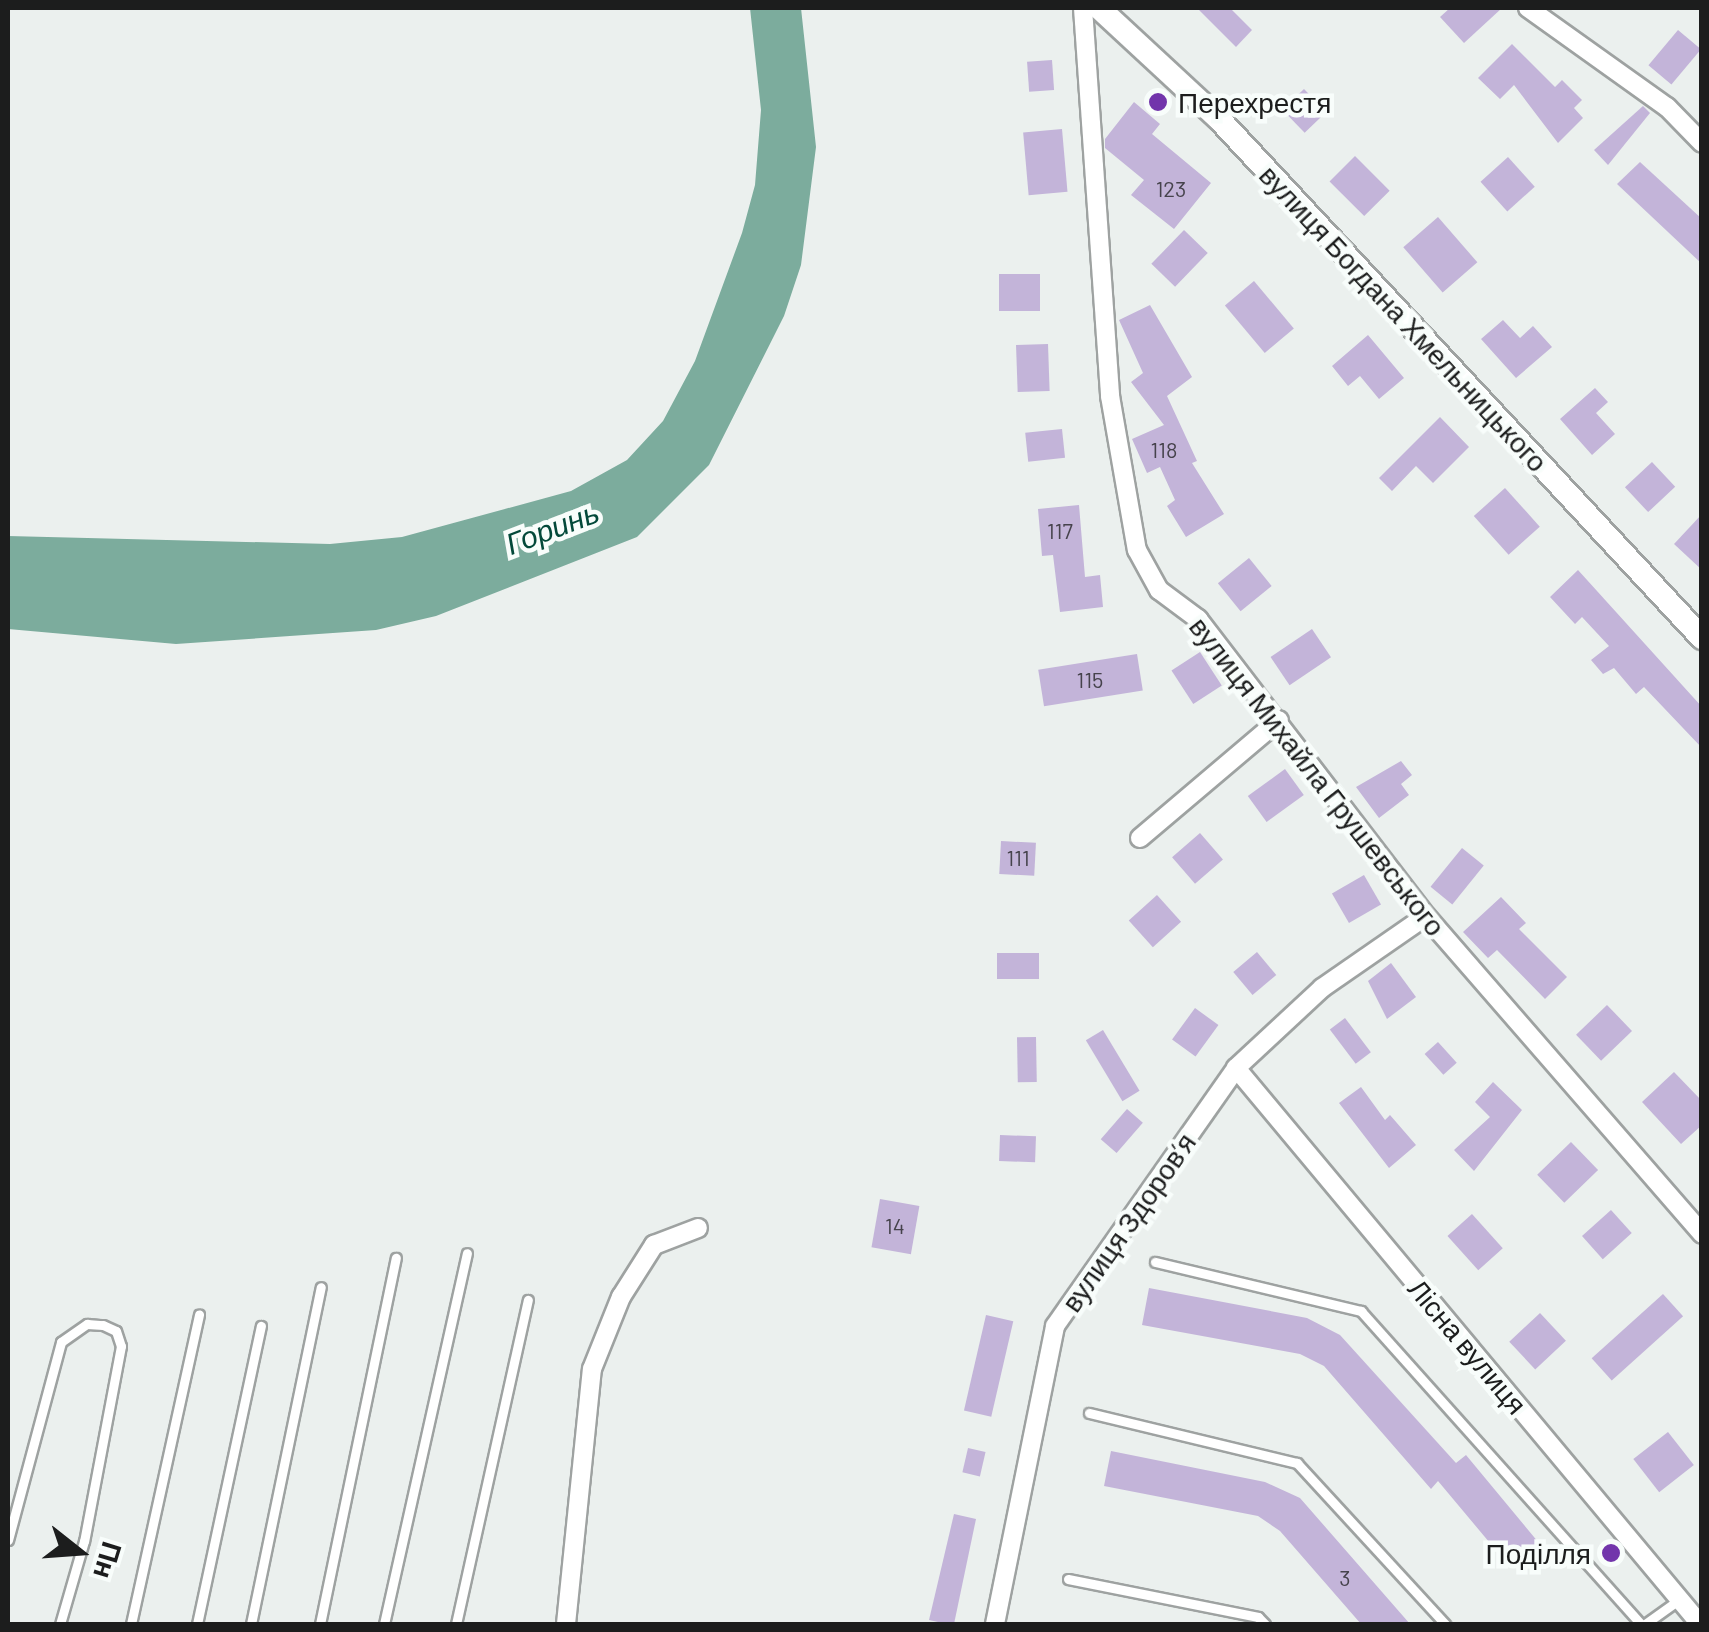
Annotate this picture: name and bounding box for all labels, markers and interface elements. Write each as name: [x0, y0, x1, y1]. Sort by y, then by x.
place label: Перехрестя: [1178, 85, 1331, 119]
marker: Перехрестя: [1147, 91, 1169, 113]
street label: вулиця Богдана Хмельницького: [1253, 158, 1555, 478]
house number: 123: [1156, 176, 1186, 202]
house number: 118: [1151, 437, 1177, 463]
water label: Горинь: [500, 493, 604, 561]
house number: 117: [1047, 518, 1073, 544]
street label: вулиця Михайла Грушевського: [1183, 610, 1453, 942]
house number: 115: [1077, 667, 1103, 693]
house number: 111: [1006, 845, 1030, 871]
street label: вулиця Здоровʼя: [1054, 1126, 1202, 1318]
house number: 14: [885, 1213, 905, 1239]
street label: Лісна вулиця: [1402, 1272, 1534, 1420]
north arrow: [30, 1502, 130, 1602]
place label: Поділля: [1486, 1536, 1591, 1570]
text: Пн: [87, 1538, 130, 1583]
marker: Поділля: [1600, 1542, 1622, 1564]
house number: 3: [1339, 1565, 1351, 1591]

